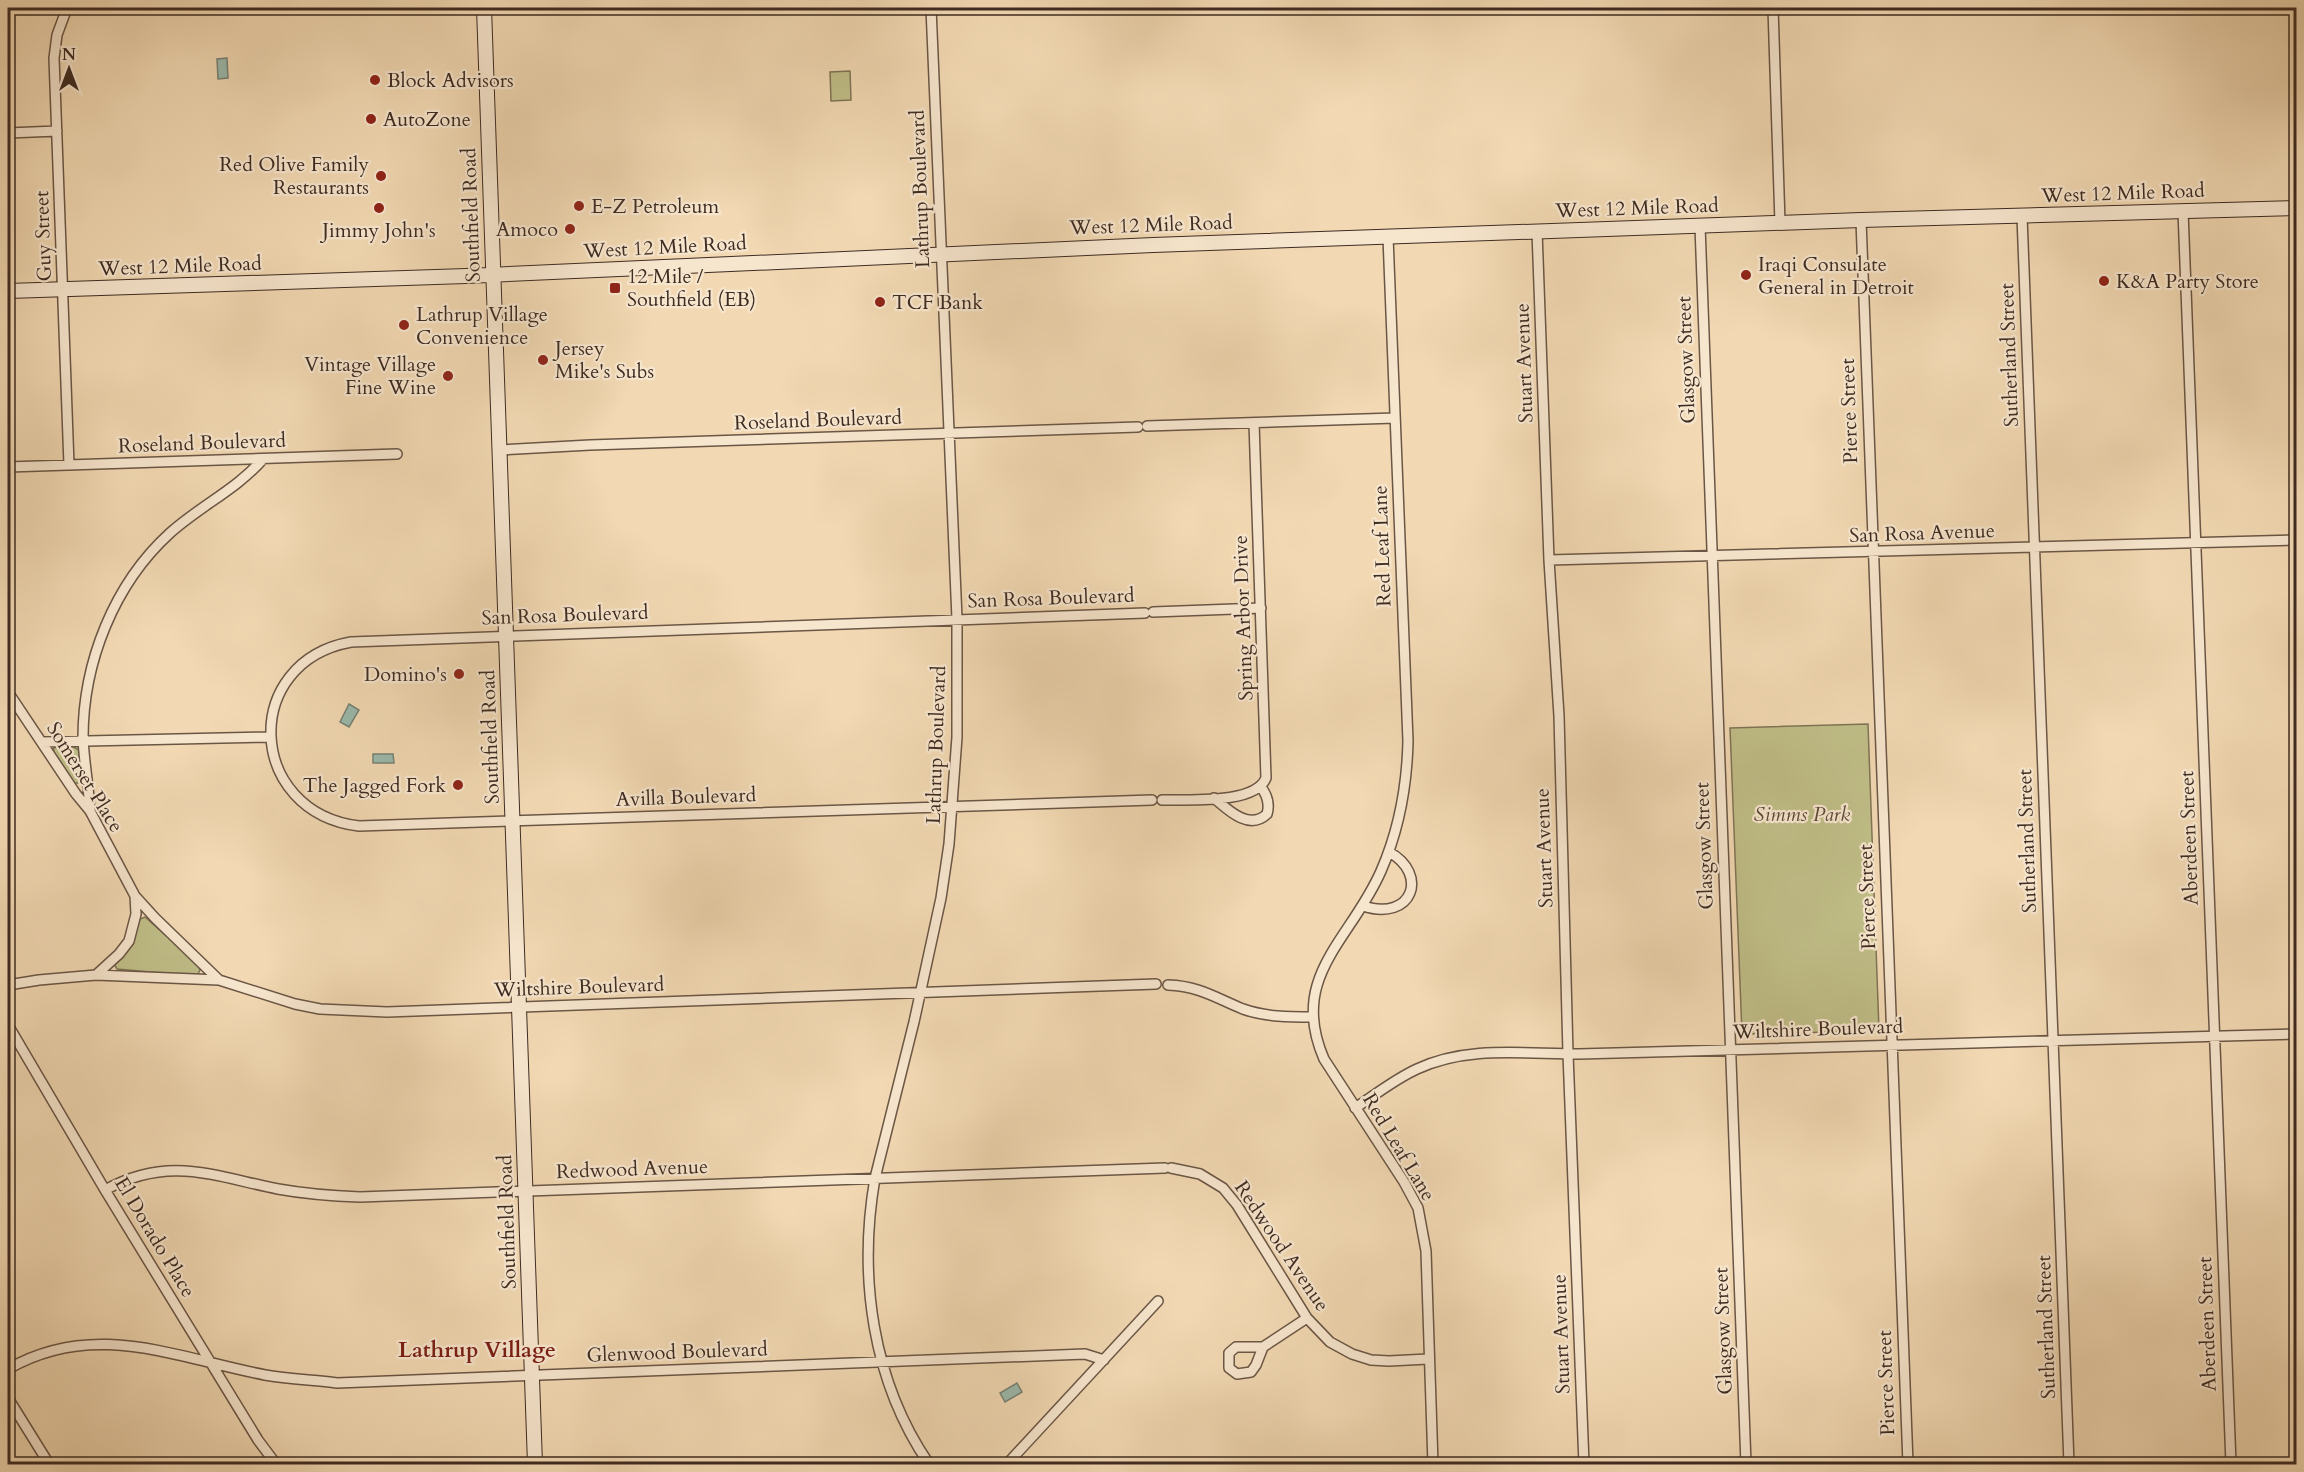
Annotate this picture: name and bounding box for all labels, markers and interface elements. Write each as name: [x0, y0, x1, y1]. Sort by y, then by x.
north arrow: [39, 39, 99, 99]
text: N: [62, 44, 76, 66]
place label: Block Advisors: [387, 67, 514, 94]
marker: Block Advisors: [368, 73, 382, 87]
place label: AutoZone: [383, 106, 471, 133]
street label: Lathrup Boulevard: [904, 109, 936, 269]
marker: AutoZone: [364, 112, 378, 126]
street label: Southfield Road: [455, 147, 487, 283]
place label: Red Olive Family Restaurants: [219, 151, 369, 201]
marker: Red Olive Family Restaurants: [374, 169, 388, 183]
street label: West 12 Mile Road: [2040, 177, 2205, 209]
street label: Guy Street: [28, 189, 58, 282]
street label: West 12 Mile Road: [1554, 192, 1719, 224]
place label: E-Z Petroleum: [591, 193, 719, 220]
marker: E-Z Petroleum: [572, 199, 586, 213]
marker: Jimmy John's: [372, 201, 386, 215]
street label: West 12 Mile Road: [1068, 209, 1233, 241]
place label: Amoco: [496, 216, 558, 243]
place label: Jimmy John's: [319, 217, 436, 244]
marker: Amoco: [563, 222, 577, 236]
street label: West 12 Mile Road: [582, 229, 748, 265]
street label: West 12 Mile Road: [97, 250, 262, 282]
place label: Iraqi Consulate General in Detroit: [1758, 251, 1915, 301]
place label: 12 Mile / Southfield (EB): [627, 263, 756, 313]
marker: Iraqi Consulate General in Detroit: [1739, 268, 1753, 282]
place label: K&A Party Store: [2116, 268, 2259, 295]
marker: K&A Party Store: [2097, 274, 2111, 288]
marker: 12 Mile / Southfield (EB): [608, 281, 622, 295]
street label: Sutherland Street: [1993, 282, 2025, 427]
place label: TCF Bank: [892, 289, 983, 316]
marker: TCF Bank: [873, 295, 887, 309]
street label: Glasgow Street: [1670, 295, 1702, 424]
place label: Lathrup Village Convenience: [416, 301, 548, 351]
street label: Stuart Avenue: [1508, 303, 1540, 423]
marker: Lathrup Village Convenience: [397, 318, 411, 332]
place label: Jersey Mike's Subs: [552, 335, 654, 385]
place label: Vintage Village Fine Wine: [304, 351, 436, 401]
marker: Jersey Mike's Subs: [536, 353, 550, 367]
street label: Pierce Street: [1834, 357, 1864, 464]
marker: Vintage Village Fine Wine: [441, 369, 455, 383]
street label: Roseland Boulevard: [734, 404, 903, 436]
street label: Roseland Boulevard: [118, 427, 287, 459]
street label: Red Leaf Lane: [1366, 485, 1398, 607]
street label: San Rosa Avenue: [1849, 517, 1995, 549]
street label: Spring Arbor Drive: [1227, 535, 1259, 701]
street label: San Rosa Boulevard: [967, 582, 1135, 614]
street label: San Rosa Boulevard: [481, 599, 649, 631]
place label: Domino's: [364, 661, 447, 688]
street label: Lathrup Boulevard: [920, 665, 952, 825]
marker: Domino's: [452, 667, 466, 681]
street label: Southfield Road: [474, 669, 506, 805]
street label: Somerset Place: [40, 717, 130, 837]
street label: Sutherland Street: [2011, 768, 2043, 913]
street label: Aberdeen Street: [2173, 769, 2205, 906]
place label: The Jagged Fork: [303, 772, 446, 799]
marker: The Jagged Fork: [451, 778, 465, 792]
street label: Avilla Boulevard: [615, 781, 757, 813]
street label: Glasgow Street: [1688, 781, 1720, 910]
street label: Stuart Avenue: [1528, 788, 1560, 908]
park label: Simms Park: [1754, 801, 1850, 828]
street label: Pierce Street: [1852, 843, 1882, 950]
street label: Wiltshire Boulevard: [492, 971, 665, 1004]
street label: Wiltshire Boulevard: [1731, 1013, 1904, 1046]
street label: Red Leaf Lane: [1356, 1088, 1442, 1206]
street label: Redwood Avenue: [556, 1153, 708, 1185]
street label: Southfield Road: [491, 1154, 523, 1290]
street label: El Dorado Place: [108, 1172, 202, 1302]
street label: Redwood Avenue: [1228, 1175, 1336, 1317]
street label: Sutherland Street: [2030, 1254, 2062, 1399]
street label: Aberdeen Street: [2191, 1255, 2223, 1392]
street label: Glasgow Street: [1707, 1266, 1739, 1395]
street label: Stuart Avenue: [1545, 1274, 1577, 1394]
street label: Pierce Street: [1871, 1329, 1901, 1436]
district label: Lathrup Village: [398, 1335, 556, 1365]
street label: Glenwood Boulevard: [586, 1335, 768, 1369]

